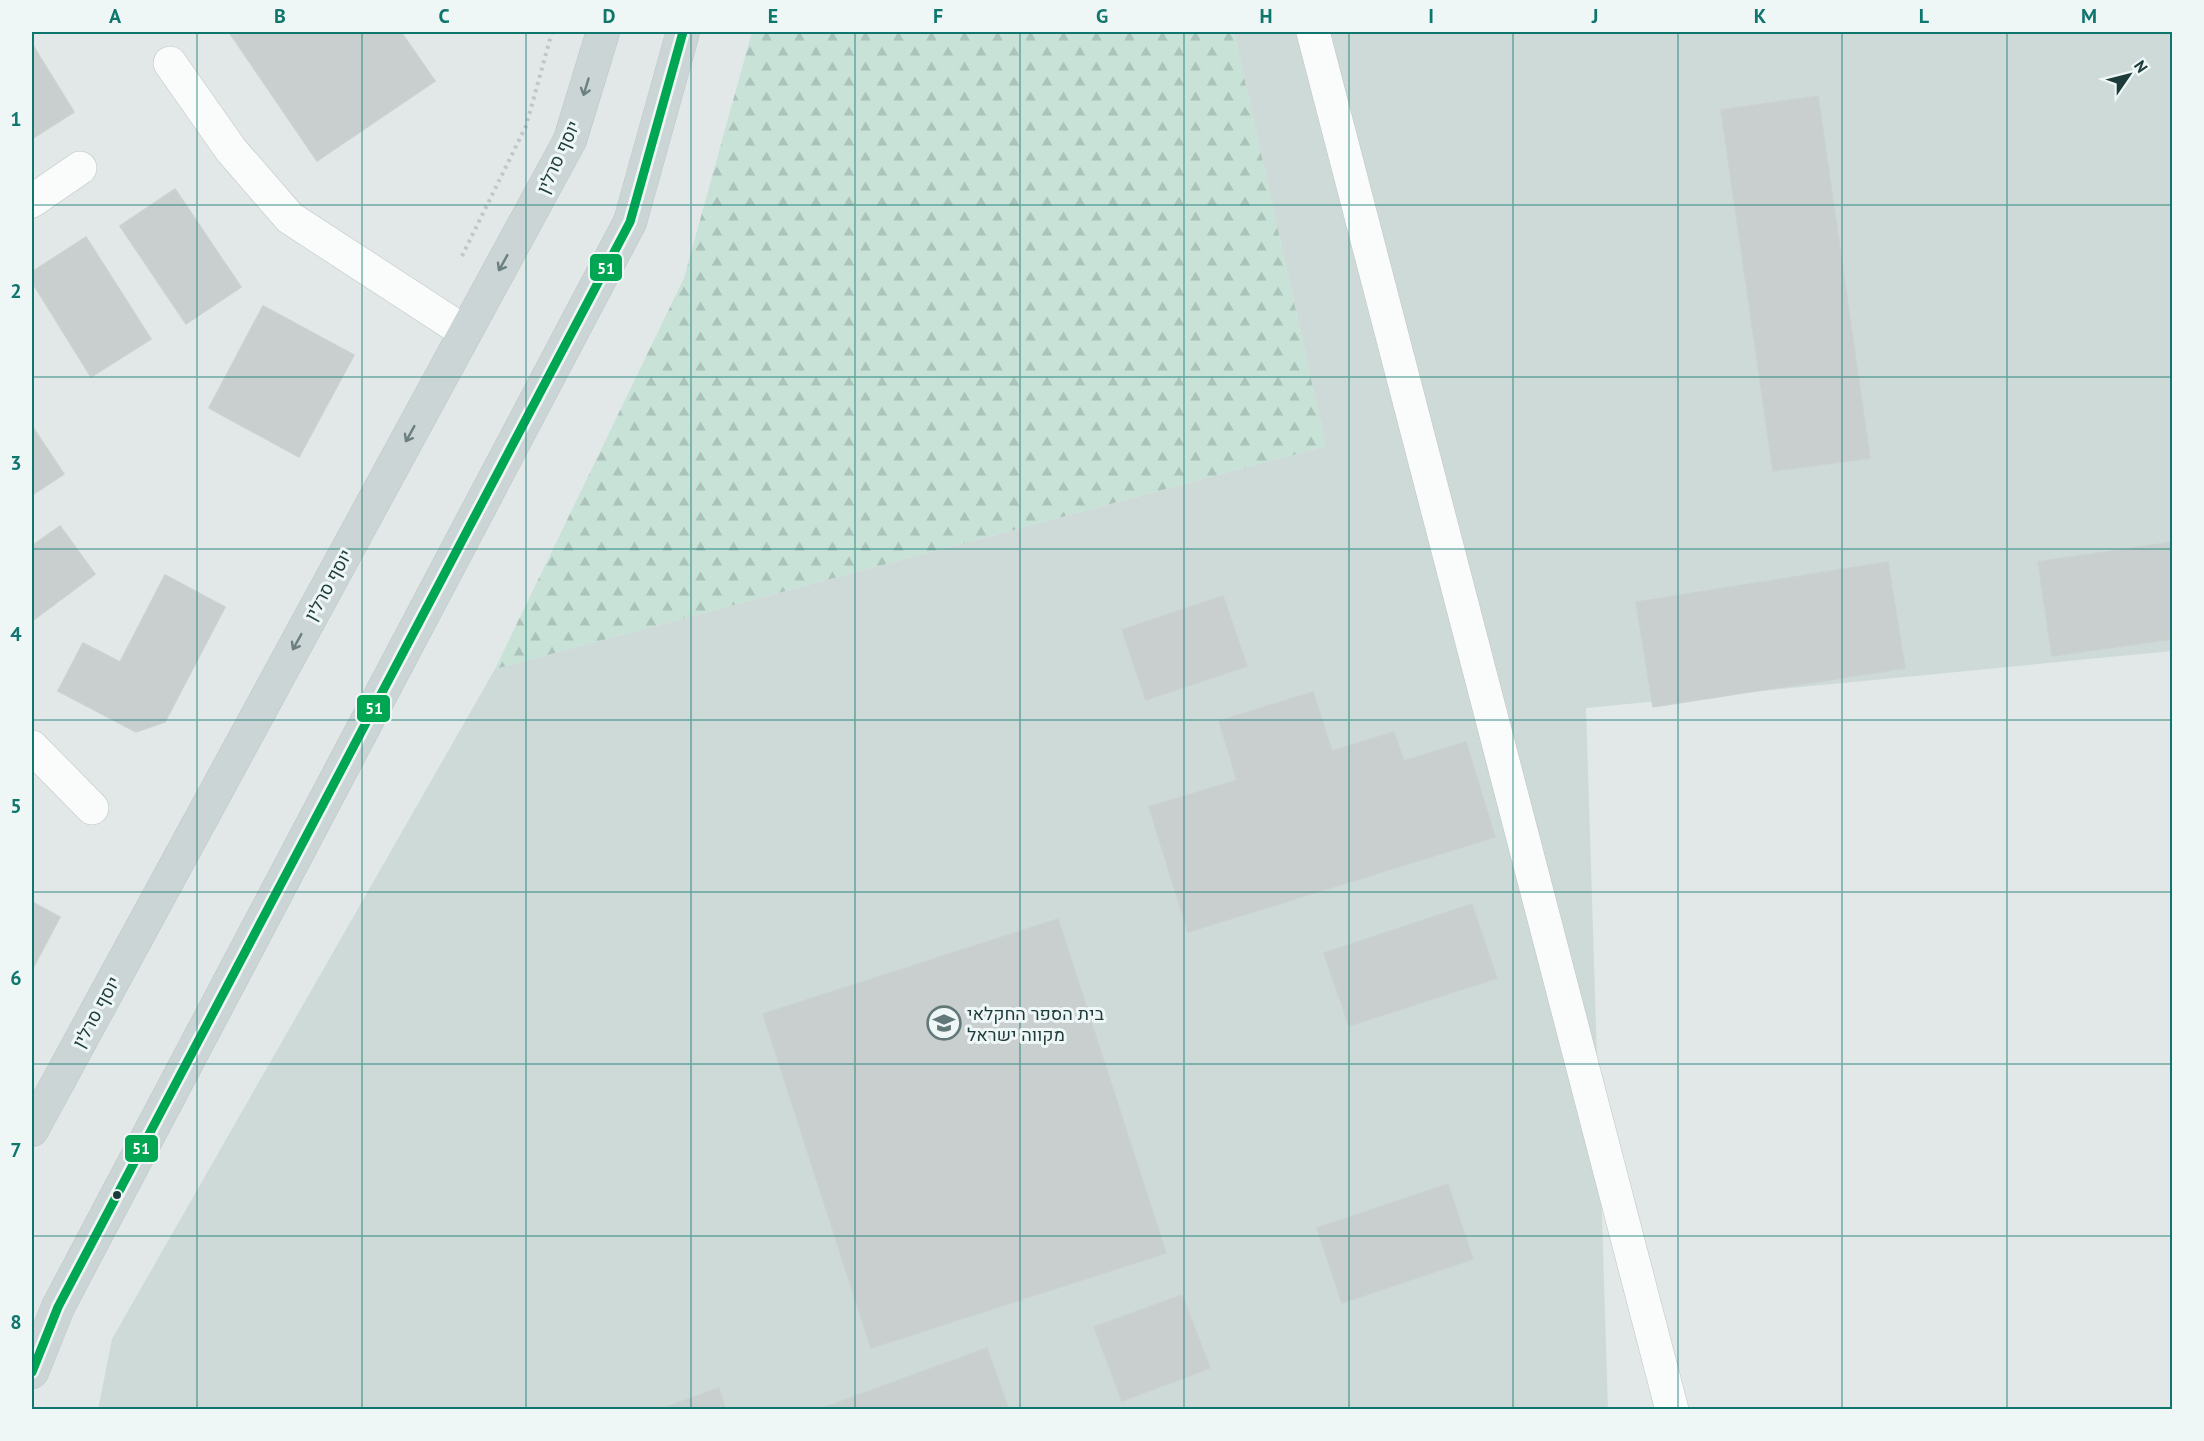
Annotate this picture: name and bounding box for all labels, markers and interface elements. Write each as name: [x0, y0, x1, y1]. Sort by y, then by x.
text: A: [109, 3, 122, 29]
text: B: [274, 3, 286, 29]
text: C: [438, 3, 450, 29]
text: D: [603, 3, 616, 29]
text: E: [768, 3, 778, 29]
text: F: [933, 3, 943, 29]
text: G: [1096, 3, 1108, 29]
text: H: [1259, 3, 1273, 29]
text: I: [1428, 3, 1434, 29]
text: J: [1591, 3, 1598, 29]
text: K: [1754, 3, 1767, 29]
text: L: [1919, 3, 1930, 29]
text: M: [2081, 3, 2097, 29]
north arrow: [2099, 45, 2159, 105]
text: N: [2130, 56, 2152, 76]
one-way arrow: [580, 77, 591, 96]
text: 1: [10, 106, 22, 132]
street label: יוסף סרלין: [531, 117, 585, 197]
line badge: 51: [589, 253, 623, 282]
one-way arrow: [497, 254, 509, 271]
text: 51: [597, 258, 615, 278]
text: 2: [10, 278, 22, 304]
one-way arrow: [404, 425, 416, 442]
text: 3: [10, 450, 22, 476]
street label: יוסף סרלין: [299, 545, 357, 625]
text: 4: [10, 621, 22, 647]
one-way arrow: [291, 633, 302, 651]
line badge: 51: [356, 694, 391, 723]
text: 51: [365, 698, 383, 718]
text: 5: [10, 793, 22, 819]
text: 6: [10, 965, 22, 991]
street label: יוסף סרלין: [67, 972, 125, 1052]
place label: בית הספר החקלאי מקווה ישראל: [967, 1002, 1104, 1046]
school or university icon: בית הספר החקלאי מקווה ישראל: [926, 1005, 962, 1041]
line badge: 51: [124, 1134, 159, 1163]
text: 7: [10, 1137, 22, 1163]
text: 51: [132, 1138, 150, 1158]
unlabelled marker: [111, 1189, 123, 1201]
text: 8: [10, 1309, 22, 1335]

